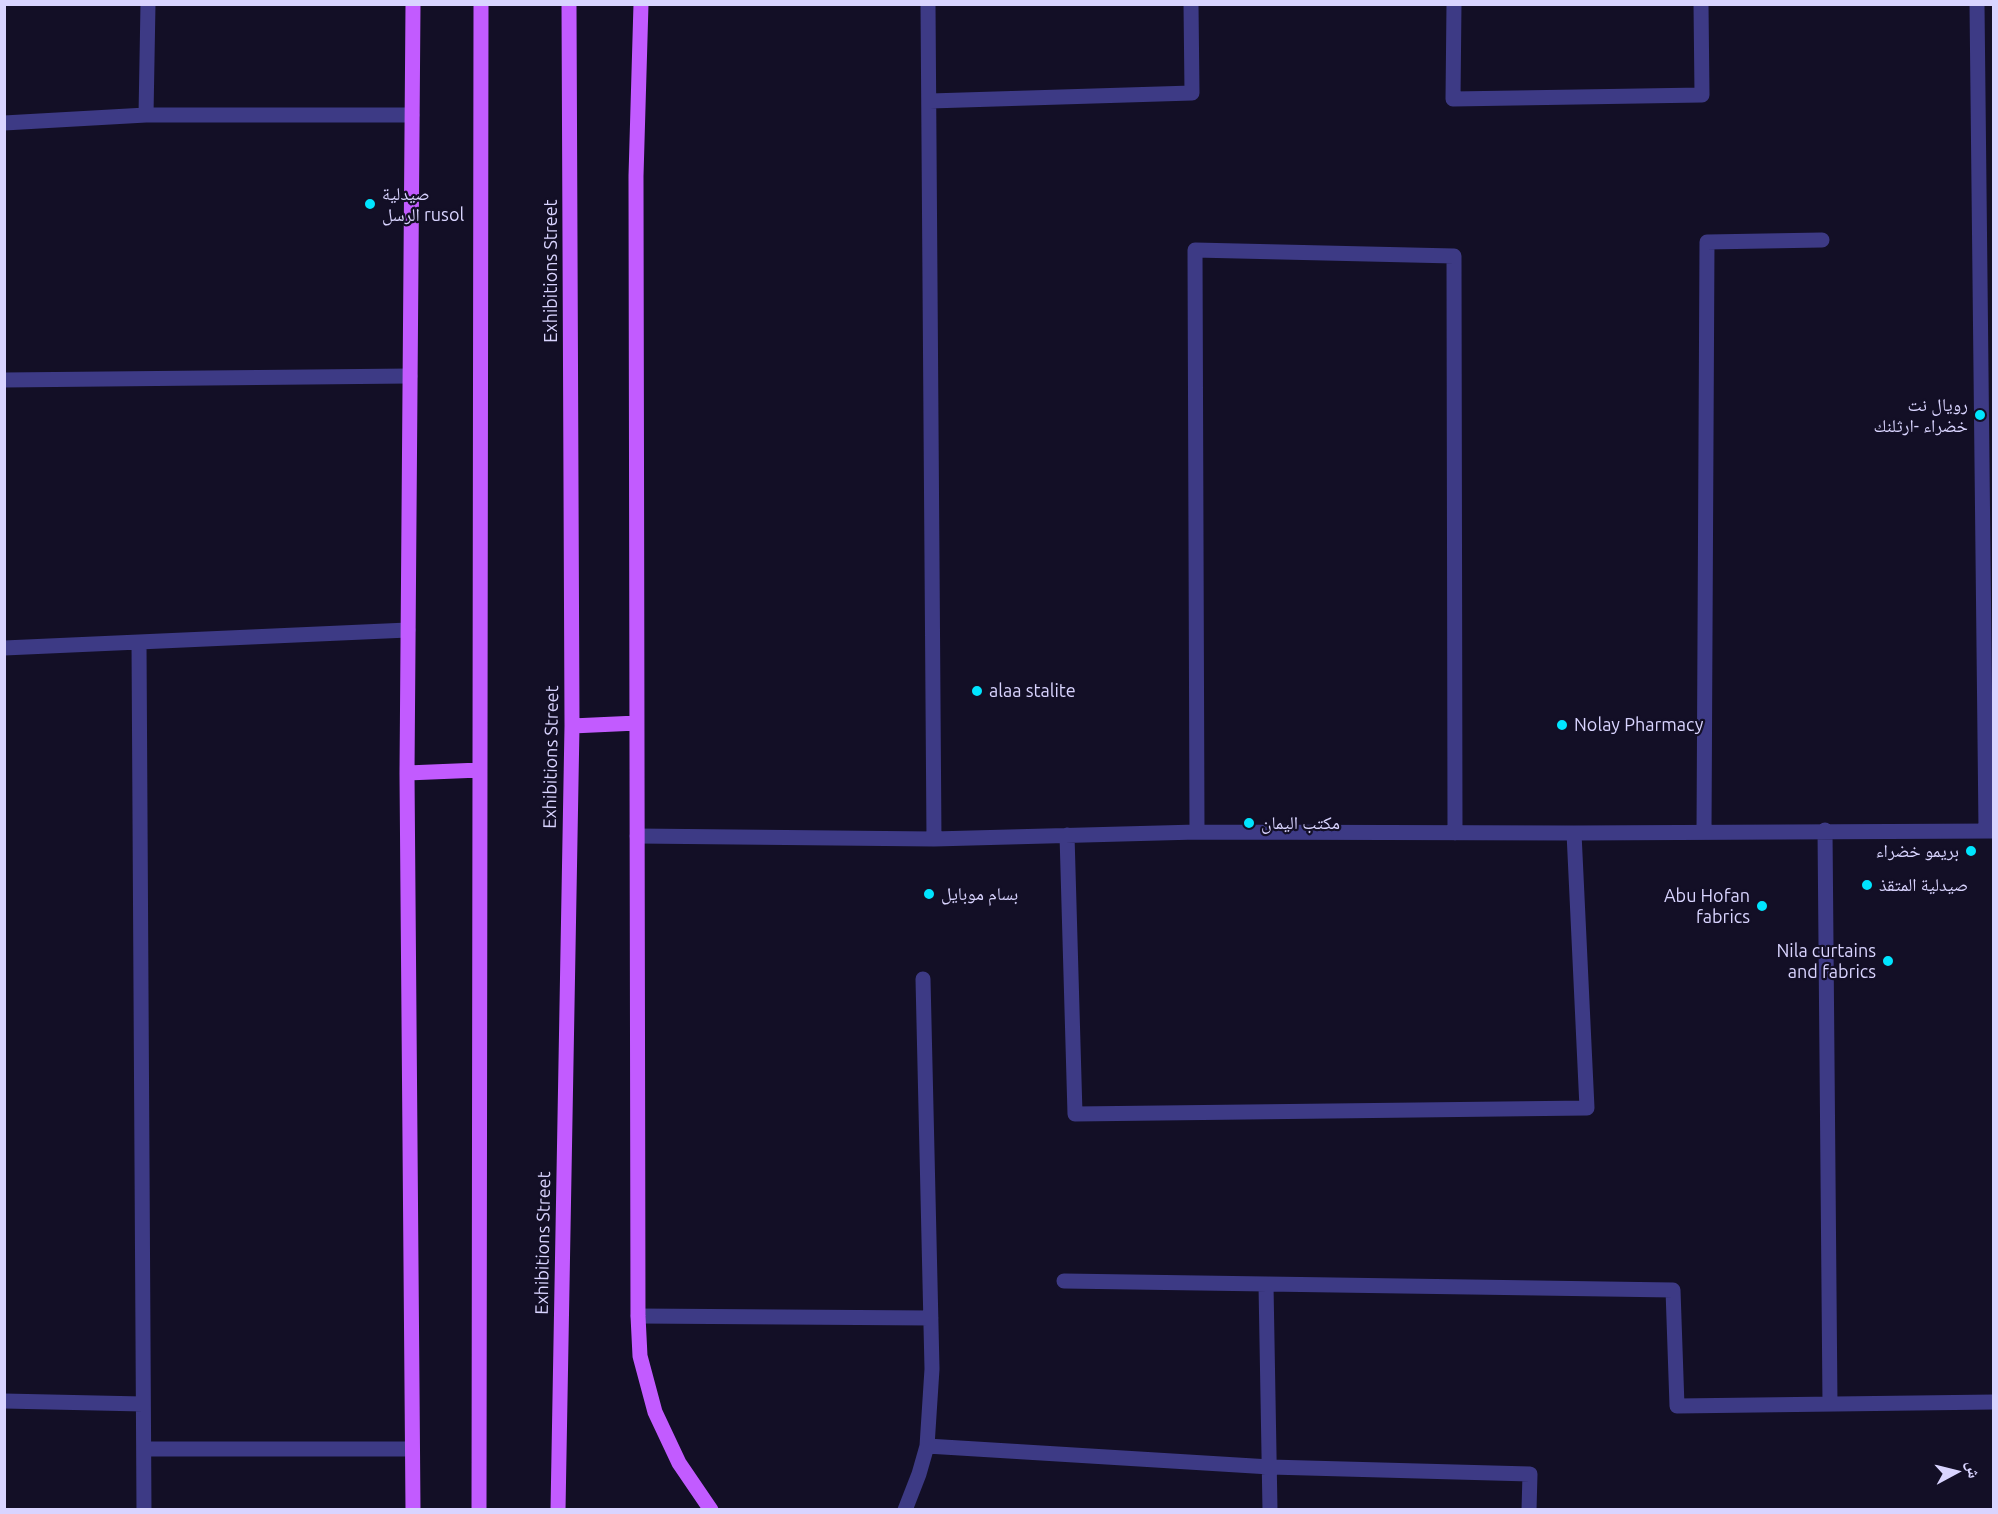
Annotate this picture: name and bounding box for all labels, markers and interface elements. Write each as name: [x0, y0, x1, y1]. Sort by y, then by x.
place label: صيدلية الرسل rusol: [382, 183, 464, 226]
marker: صيدلية الرسل rusol: [363, 197, 377, 211]
street label: Exhibitions Street: [540, 199, 562, 343]
place label: رويال نت خضراء -ارثلنك: [1873, 394, 1968, 436]
marker: رويال نت خضراء -ارثلنك: [1973, 408, 1987, 422]
place label: alaa stalite: [989, 680, 1076, 702]
marker: alaa stalite: [970, 684, 984, 698]
street label: Exhibitions Street: [539, 685, 563, 829]
place label: Nolay Pharmacy: [1574, 714, 1703, 736]
marker: Nolay Pharmacy: [1555, 718, 1569, 732]
place label: مكتب اليمان: [1261, 812, 1340, 834]
marker: مكتب اليمان: [1242, 816, 1256, 830]
place label: بريمو خضراء: [1876, 840, 1959, 862]
marker: بريمو خضراء: [1964, 844, 1978, 858]
place label: صيدلية المتقذ: [1879, 874, 1968, 896]
marker: صيدلية المتقذ: [1860, 878, 1874, 892]
place label: بسام موبايل: [941, 883, 1018, 905]
place label: Abu Hofan fabrics: [1664, 885, 1750, 928]
marker: بسام موبايل: [922, 887, 936, 901]
marker: Abu Hofan fabrics: [1755, 899, 1769, 913]
place label: Nila curtains and fabrics: [1776, 940, 1876, 982]
marker: Nila curtains and fabrics: [1881, 954, 1895, 968]
street label: Exhibitions Street: [531, 1171, 555, 1315]
north arrow: [1926, 1442, 1986, 1502]
text: ش: [1964, 1460, 1984, 1479]

